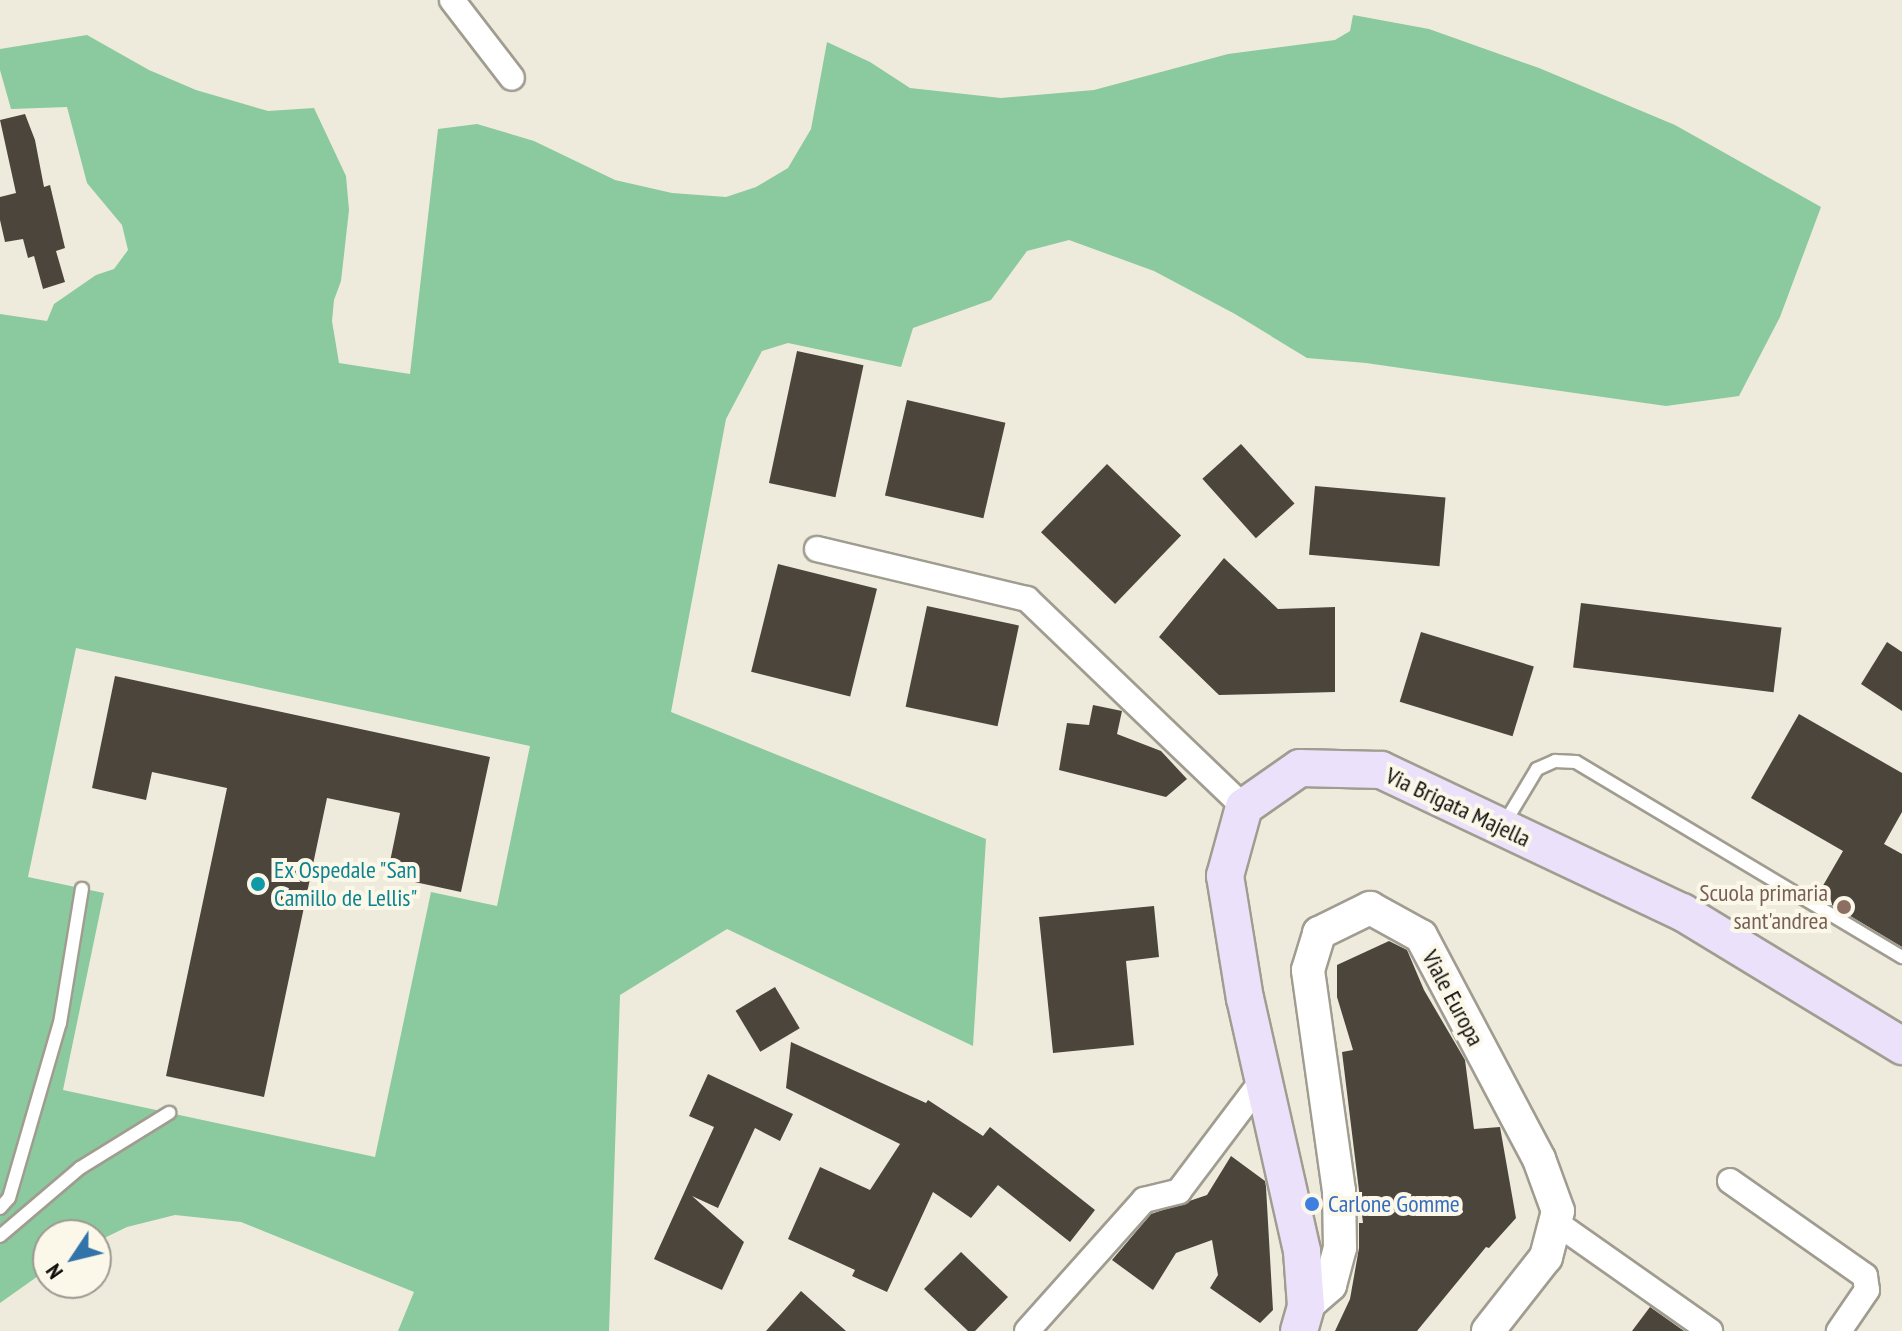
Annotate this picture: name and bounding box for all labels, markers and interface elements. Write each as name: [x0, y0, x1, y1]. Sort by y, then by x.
street label: Via Brigata Majella: [1381, 761, 1535, 853]
place label: Ex Ospedale "San Camillo de Lellis": [274, 856, 419, 912]
marker: Ex Ospedale "San Camillo de Lellis": [249, 875, 267, 893]
place label: Scuola primaria sant'andrea: [1699, 879, 1828, 935]
marker: Scuola primaria sant'andrea: [1835, 898, 1853, 916]
street label: Viale Europa: [1416, 945, 1490, 1051]
place label: Carlone Gomme: [1328, 1190, 1460, 1218]
marker: Carlone Gomme: [1303, 1195, 1321, 1213]
north arrow: [32, 1219, 112, 1299]
text: N: [39, 1259, 69, 1285]

